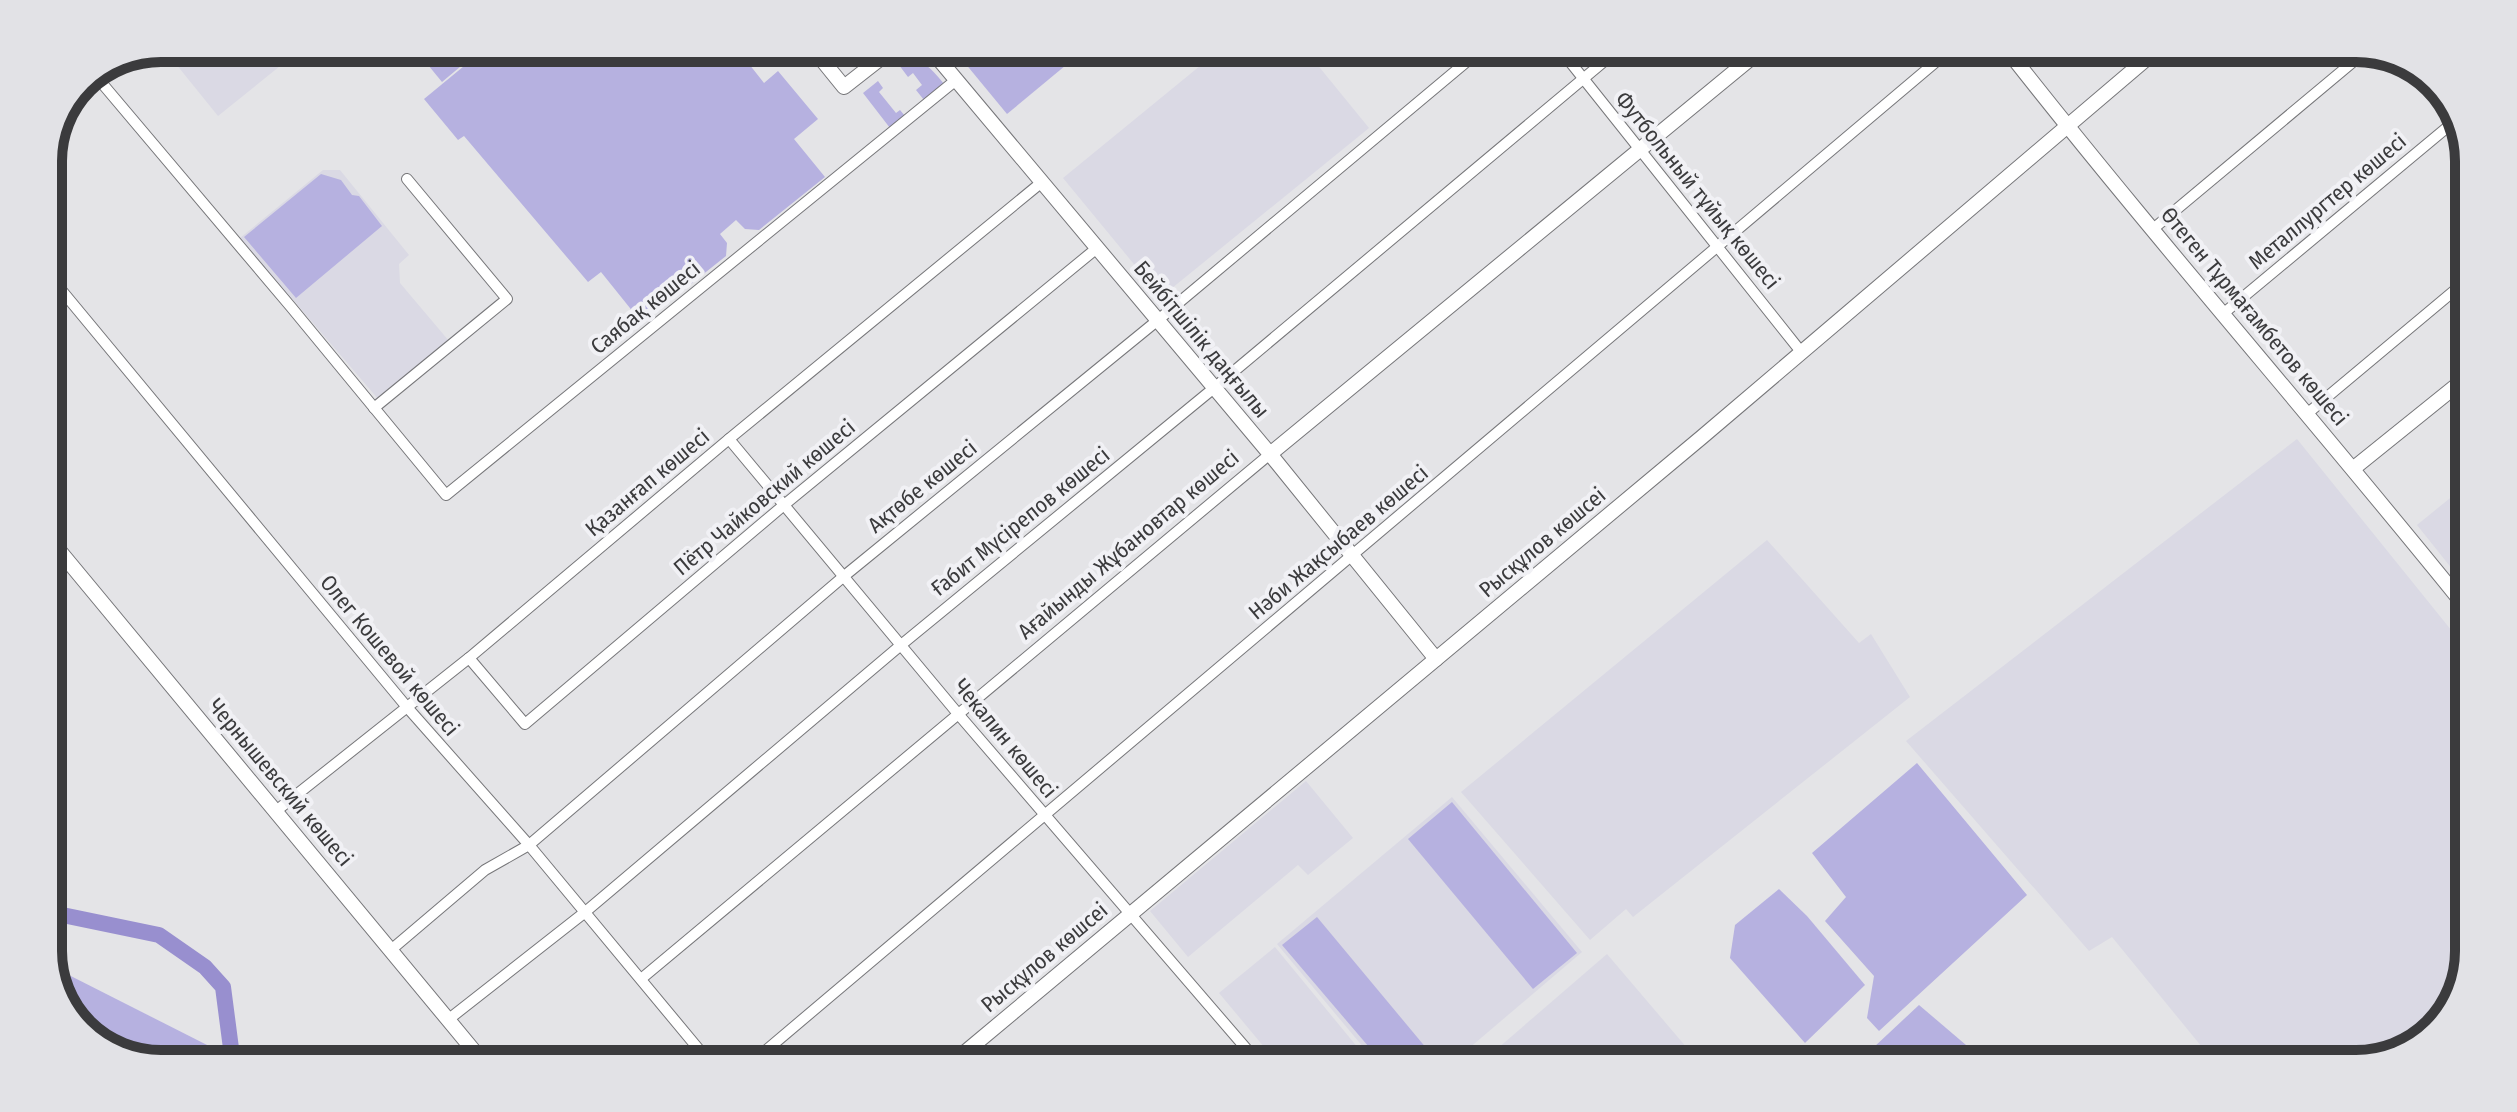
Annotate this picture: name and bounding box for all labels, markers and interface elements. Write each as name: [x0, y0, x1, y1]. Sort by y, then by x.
street label: Футбольный тұйық көшесі: [1610, 86, 1786, 295]
street label: Металлургтер көшесі: [2243, 128, 2412, 275]
street label: Өтеген Тұрмағамбетов көшесі: [2155, 202, 2354, 431]
street label: Саябақ көшесі: [585, 255, 706, 360]
street label: Бейбітшілік даңғылы: [1128, 255, 1275, 423]
street label: Пётр Чайковский көшесі: [668, 414, 861, 581]
street label: Қазанғап көшесі: [580, 423, 715, 542]
street label: Ақтөбе көшесі: [862, 434, 982, 539]
street label: Ғабит Мүсірепов көшесі: [926, 441, 1115, 602]
street label: Ағайынды Жұбановтар көшесі: [1012, 444, 1244, 645]
street label: Нәби Жақсыбаев көшесі: [1243, 459, 1434, 625]
street label: Рысқұлов көшсеі: [1474, 482, 1611, 603]
street label: Олег Кошевой көшесі: [314, 569, 465, 741]
street label: Чекалин көшесі: [948, 673, 1063, 803]
street label: Чернышевский көшесі: [203, 693, 359, 872]
street label: Рысқұлов көшсеі: [976, 897, 1113, 1018]

